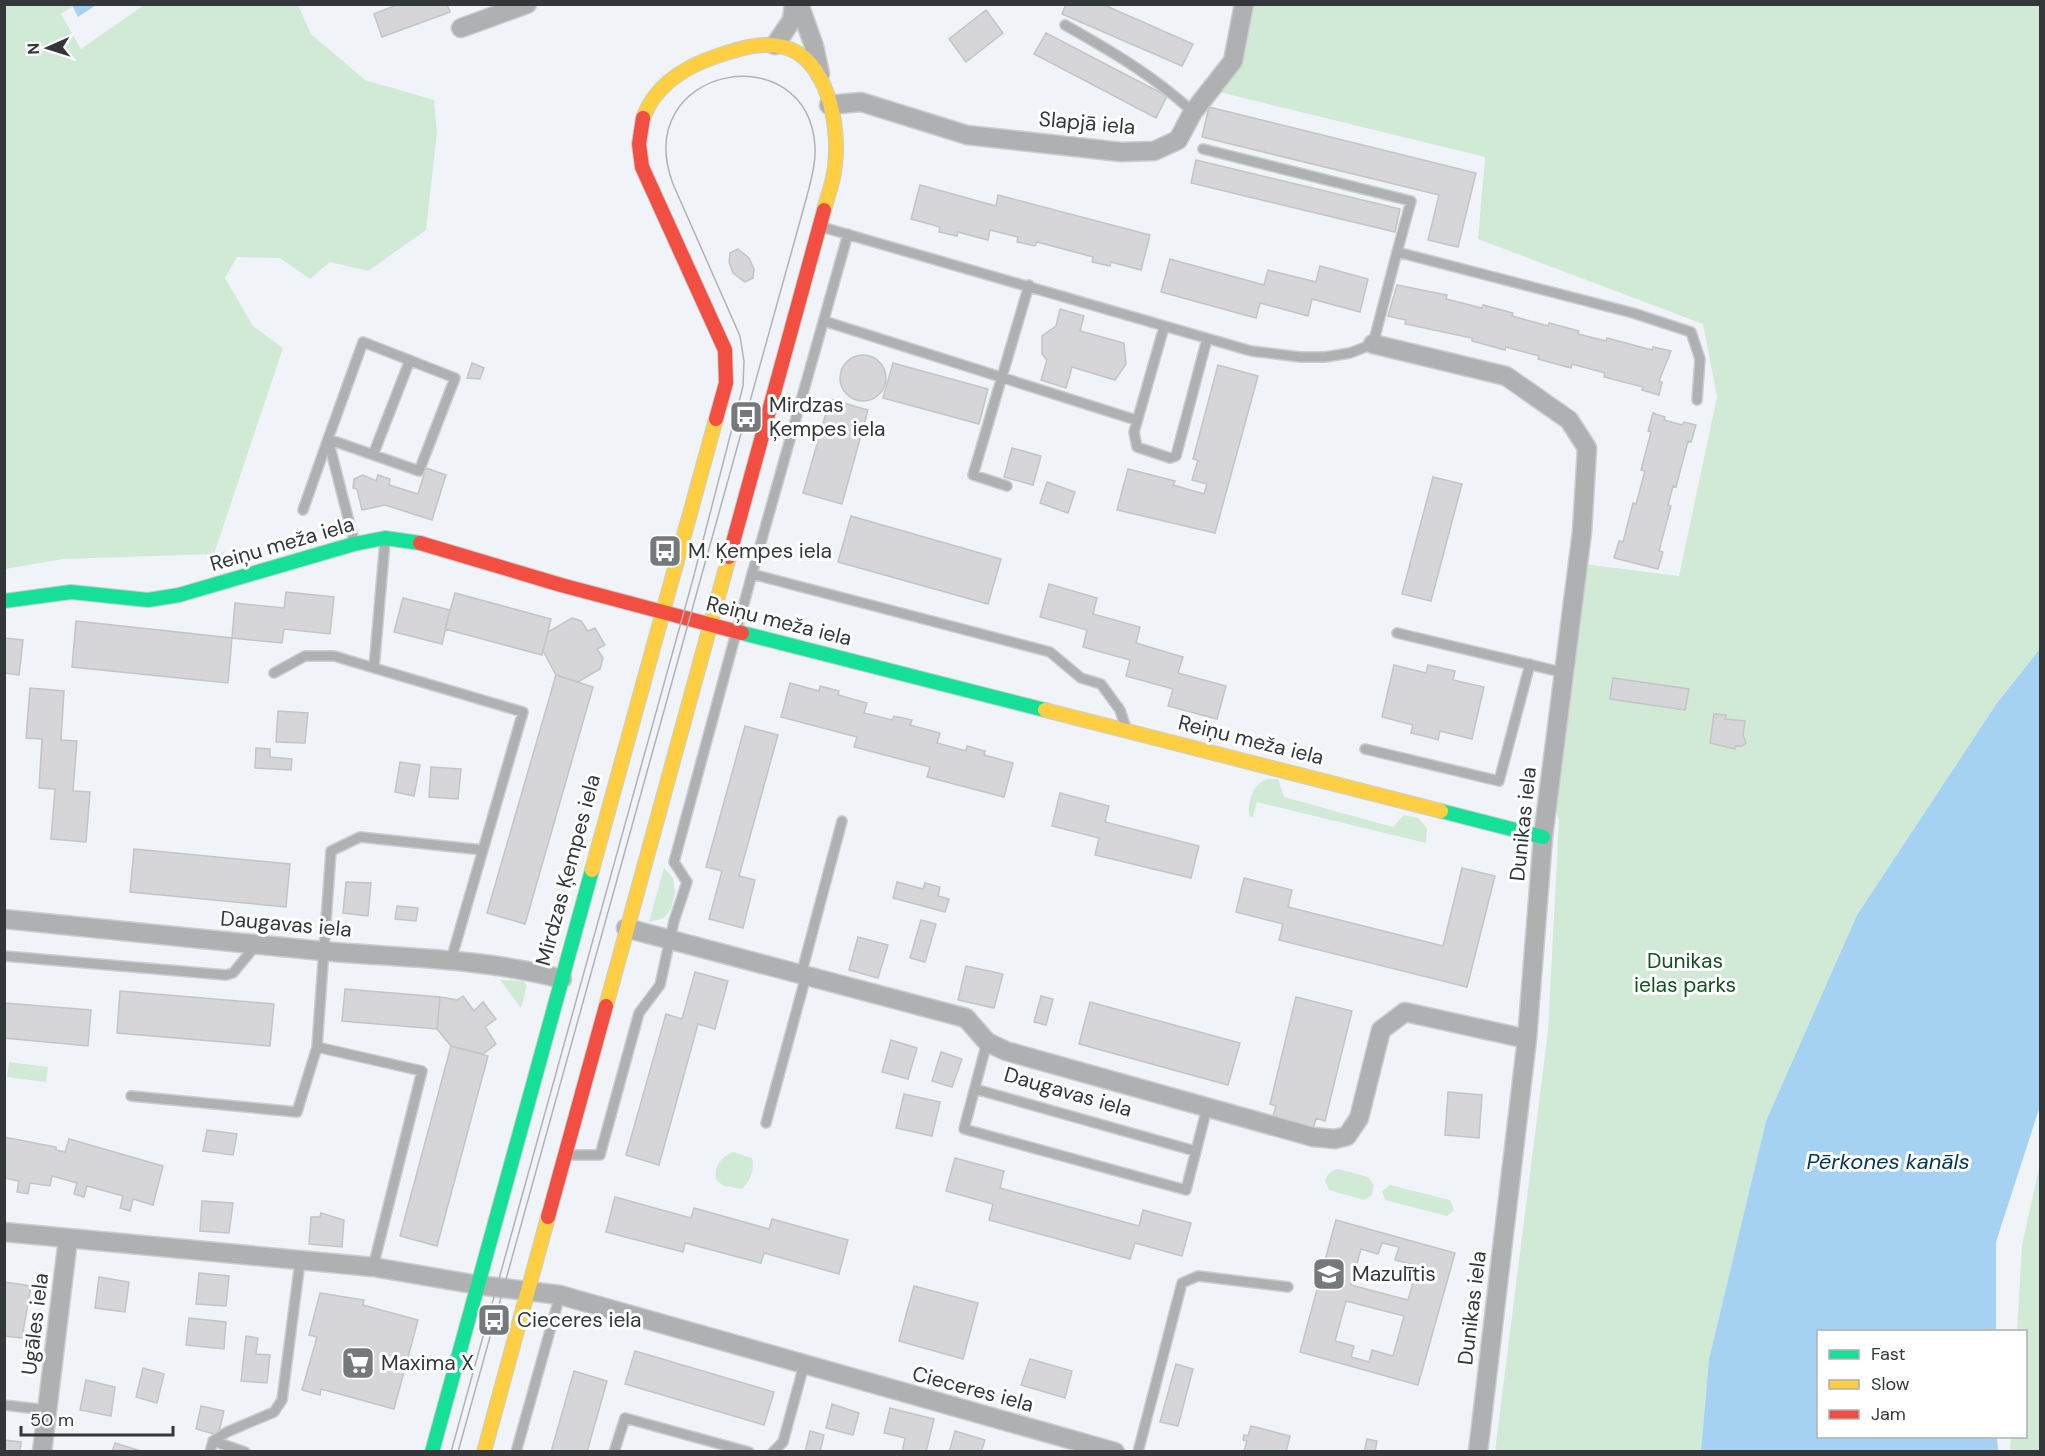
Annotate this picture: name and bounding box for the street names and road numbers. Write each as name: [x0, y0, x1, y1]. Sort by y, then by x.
street label: Slapjā iela: [1038, 105, 1136, 141]
street label: Reiņu meža iela: [207, 510, 357, 578]
street label: Reiņu meža iela: [703, 589, 855, 653]
street label: Reiņu meža iela: [1175, 708, 1327, 772]
street label: Dunikas iela: [1503, 765, 1543, 883]
street label: Mirdzas Ķempes iela: [529, 771, 607, 969]
street label: Daugavas iela: [219, 904, 353, 944]
street label: Daugavas iela: [1001, 1060, 1135, 1124]
street label: Dunikas iela: [1451, 1249, 1493, 1367]
street label: Ugāles iela: [15, 1271, 55, 1377]
street label: Cieceres iela: [909, 1359, 1037, 1419]

